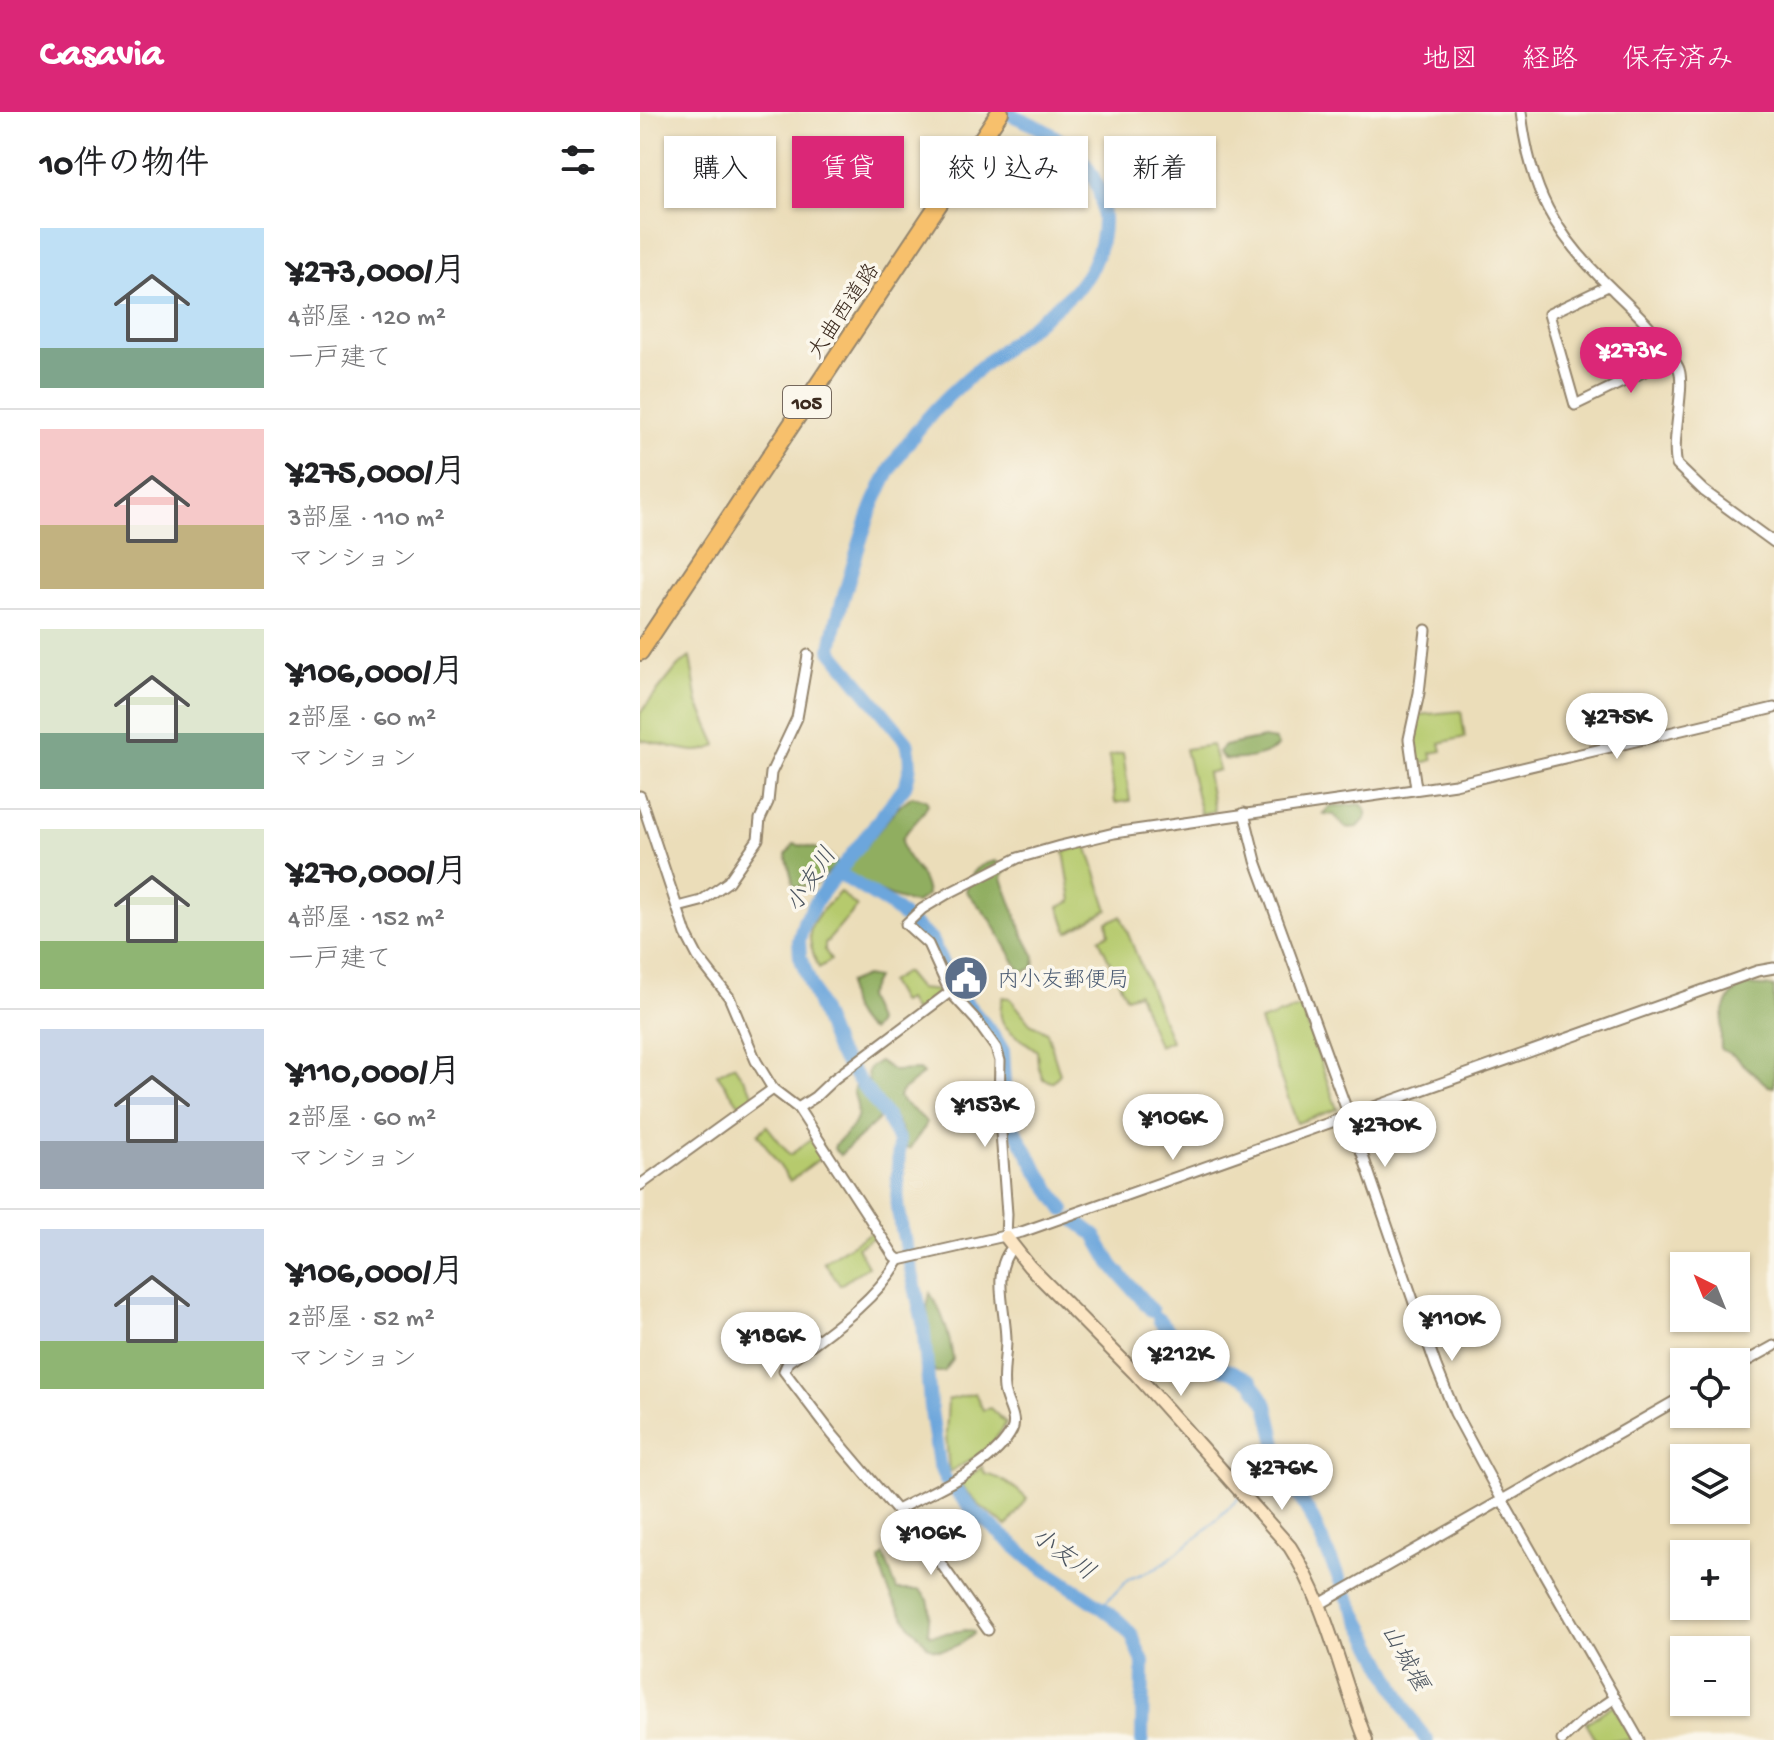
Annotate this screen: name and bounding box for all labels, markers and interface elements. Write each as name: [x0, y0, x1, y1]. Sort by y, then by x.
text: Casavia: [40, 34, 163, 78]
text: 地図: [1422, 45, 1478, 78]
text: 経路: [1522, 45, 1578, 78]
text: 保存済み: [1622, 45, 1734, 78]
chip: 購入: [664, 136, 776, 208]
chip: 賃貸: [792, 136, 904, 208]
chip: 絞り込み: [920, 136, 1088, 208]
chip: 新着: [1104, 136, 1216, 208]
icon: filters: [556, 138, 600, 182]
text: 10件の物件: [40, 147, 209, 187]
text: ¥273,000/月: [288, 254, 467, 294]
street label: 大曲西道路: [803, 259, 887, 365]
icon: home: [104, 260, 200, 356]
text: 4部屋 · 120 m²: [288, 304, 446, 335]
pin: ¥273K: [1575, 327, 1687, 395]
text: ¥273K: [1598, 337, 1664, 368]
text: 一戸建て: [288, 345, 392, 376]
road number: 105: [783, 386, 831, 418]
text: ¥275,000/月: [288, 455, 467, 495]
icon: home: [104, 461, 200, 557]
text: 3部屋 · 110 m²: [288, 505, 445, 536]
text: マンション: [288, 546, 417, 577]
text: ¥106,000/月: [288, 655, 465, 695]
icon: home: [104, 661, 200, 757]
pin: ¥275K: [1561, 693, 1673, 761]
text: ¥275K: [1584, 703, 1650, 734]
text: 2部屋 · 60 m²: [288, 705, 436, 736]
text: マンション: [288, 746, 417, 777]
water label: 小友川: [780, 842, 845, 919]
text: ¥270,000/月: [288, 855, 468, 895]
icon: home: [104, 861, 200, 957]
text: 4部屋 · 152 m²: [288, 905, 445, 936]
text: 一戸建て: [288, 946, 392, 977]
public building icon: 内小友郵便局: [942, 954, 990, 1002]
place label: 内小友郵便局: [997, 968, 1129, 995]
text: ¥110,000/月: [288, 1055, 461, 1095]
icon: home: [104, 1061, 200, 1157]
pin: ¥153K: [929, 1081, 1041, 1149]
text: ¥153K: [953, 1091, 1017, 1122]
pin: ¥106K: [1117, 1094, 1229, 1162]
pin: ¥270K: [1329, 1101, 1441, 1169]
text: ¥106K: [1141, 1104, 1205, 1135]
text: 2部屋 · 60 m²: [288, 1105, 436, 1136]
text: ¥270K: [1351, 1111, 1419, 1142]
text: マンション: [288, 1146, 417, 1177]
north arrow: [1670, 1252, 1750, 1332]
map controls: [1670, 1252, 1750, 1716]
text: ¥106,000/月: [288, 1255, 465, 1295]
icon: home: [104, 1261, 200, 1357]
pin: ¥110K: [1396, 1295, 1508, 1363]
text: 2部屋 · 52 m²: [288, 1305, 435, 1336]
text: ¥110K: [1421, 1305, 1483, 1336]
pin: ¥186K: [715, 1312, 827, 1380]
text: ¥186K: [739, 1322, 803, 1353]
pin: ¥212K: [1125, 1330, 1237, 1398]
text: ¥212K: [1150, 1340, 1212, 1371]
text: マンション: [288, 1346, 417, 1377]
button: locate: [1670, 1348, 1750, 1428]
pin: ¥276K: [1226, 1444, 1338, 1512]
button: layers: [1670, 1444, 1750, 1524]
text: ¥276K: [1249, 1454, 1315, 1485]
pin: ¥106K: [875, 1509, 987, 1577]
text: ¥106K: [899, 1519, 963, 1550]
water label: 小友川: [1024, 1522, 1100, 1589]
button: +: [1670, 1540, 1750, 1620]
water label: 山城堰: [1373, 1620, 1435, 1700]
button: −: [1670, 1636, 1750, 1716]

